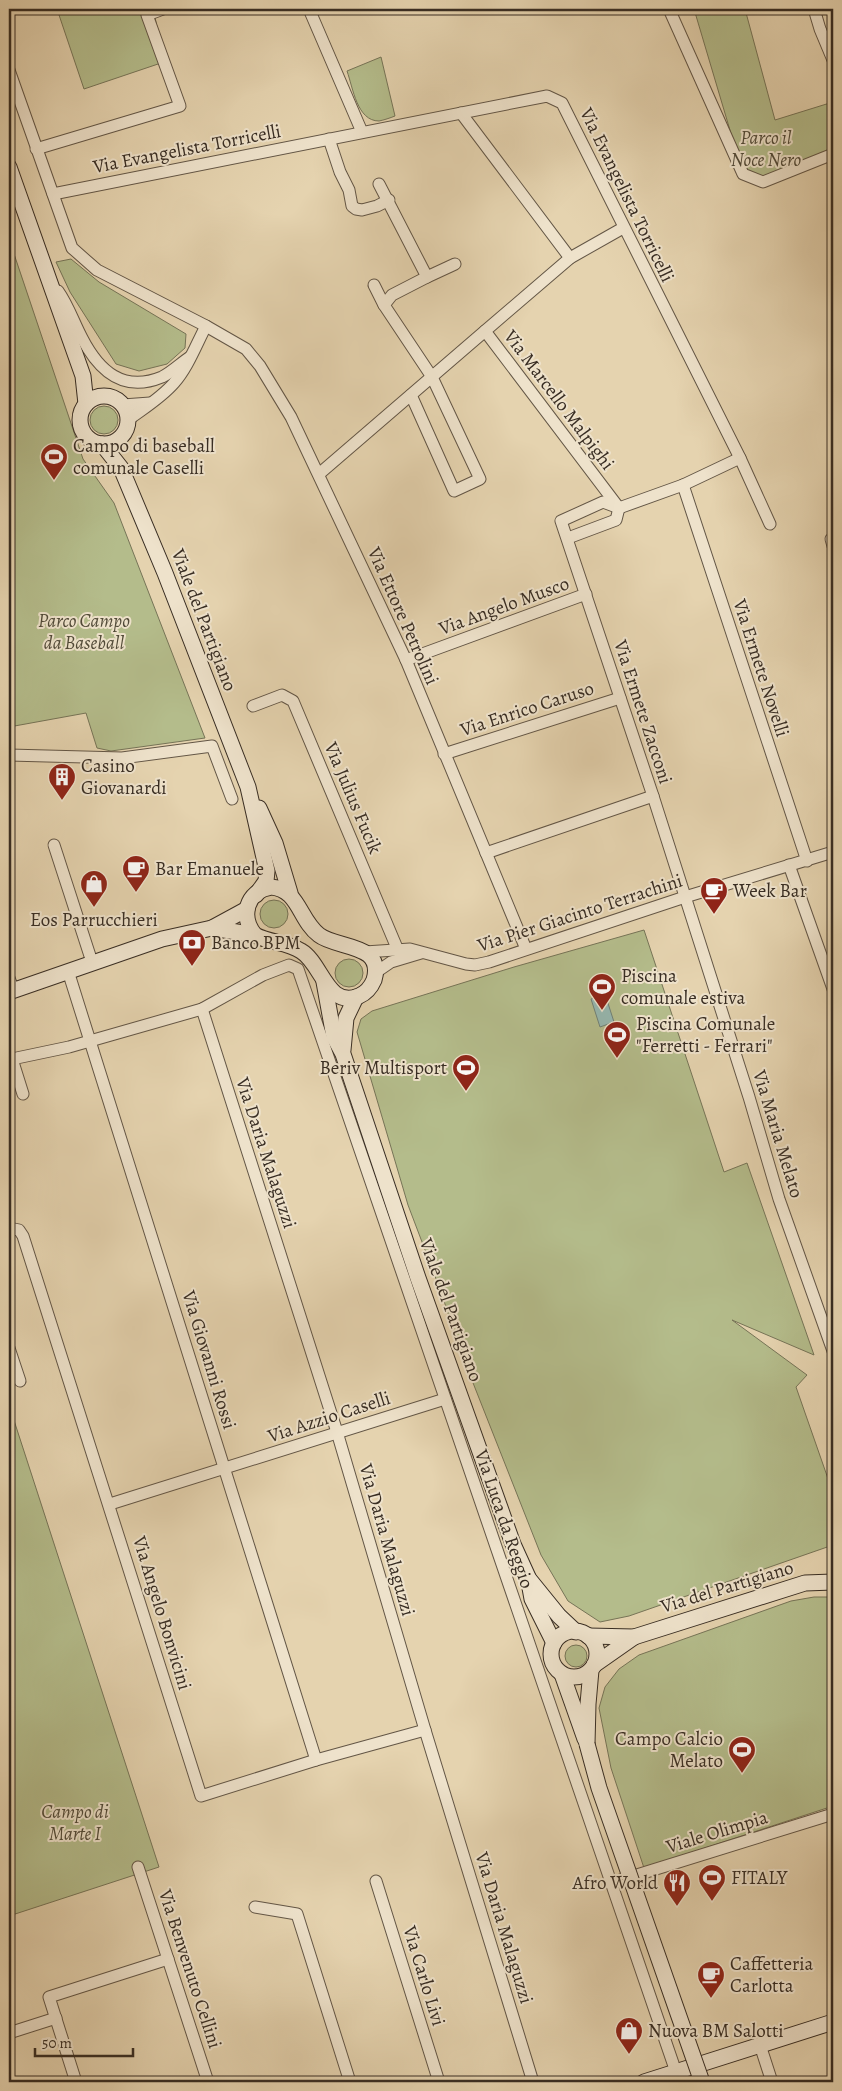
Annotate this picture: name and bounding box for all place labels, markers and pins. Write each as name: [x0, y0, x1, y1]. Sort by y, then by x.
place label: Campo di baseball comunale Caselli: [73, 433, 215, 481]
sports icon: Campo di baseball comunale Caselli: [39, 442, 69, 481]
place label: Casino Giovanardi: [81, 753, 167, 801]
building icon: Casino Giovanardi: [47, 762, 77, 801]
cafe icon: Bar Emanuele: [121, 854, 151, 893]
place label: Bar Emanuele: [155, 856, 264, 882]
shop icon: Eos Parrucchieri: [79, 869, 109, 908]
cafe icon: Week Bar: [699, 876, 729, 915]
place label: Week Bar: [732, 878, 807, 904]
place label: Eos Parrucchieri: [30, 907, 158, 933]
bank icon: Banco BPM: [177, 928, 207, 967]
place label: Banco BPM: [211, 930, 301, 956]
place label: Piscina comunale estiva: [621, 963, 745, 1011]
sports icon: Piscina comunale estiva: [587, 972, 617, 1011]
place label: Piscina Comunale "Ferretti - Ferrari": [636, 1011, 775, 1059]
sports icon: Piscina Comunale "Ferretti - Ferrari": [602, 1020, 632, 1059]
sports icon: Beriv Multisport: [451, 1053, 481, 1092]
place label: Beriv Multisport: [320, 1055, 447, 1081]
place label: Campo Calcio Melato: [615, 1726, 723, 1774]
sports icon: Campo Calcio Melato: [727, 1735, 757, 1774]
sports icon: FITALY: [697, 1863, 727, 1902]
place label: FITALY: [731, 1865, 788, 1891]
restaurant icon: Afro World: [662, 1868, 692, 1907]
place label: Afro World: [571, 1870, 659, 1896]
place label: Caffetteria Carlotta: [730, 1951, 814, 1999]
cafe icon: Caffetteria Carlotta: [696, 1960, 726, 1999]
shop icon: Nuova BM Salotti: [614, 2016, 644, 2055]
place label: Nuova BM Salotti: [648, 2018, 784, 2044]

